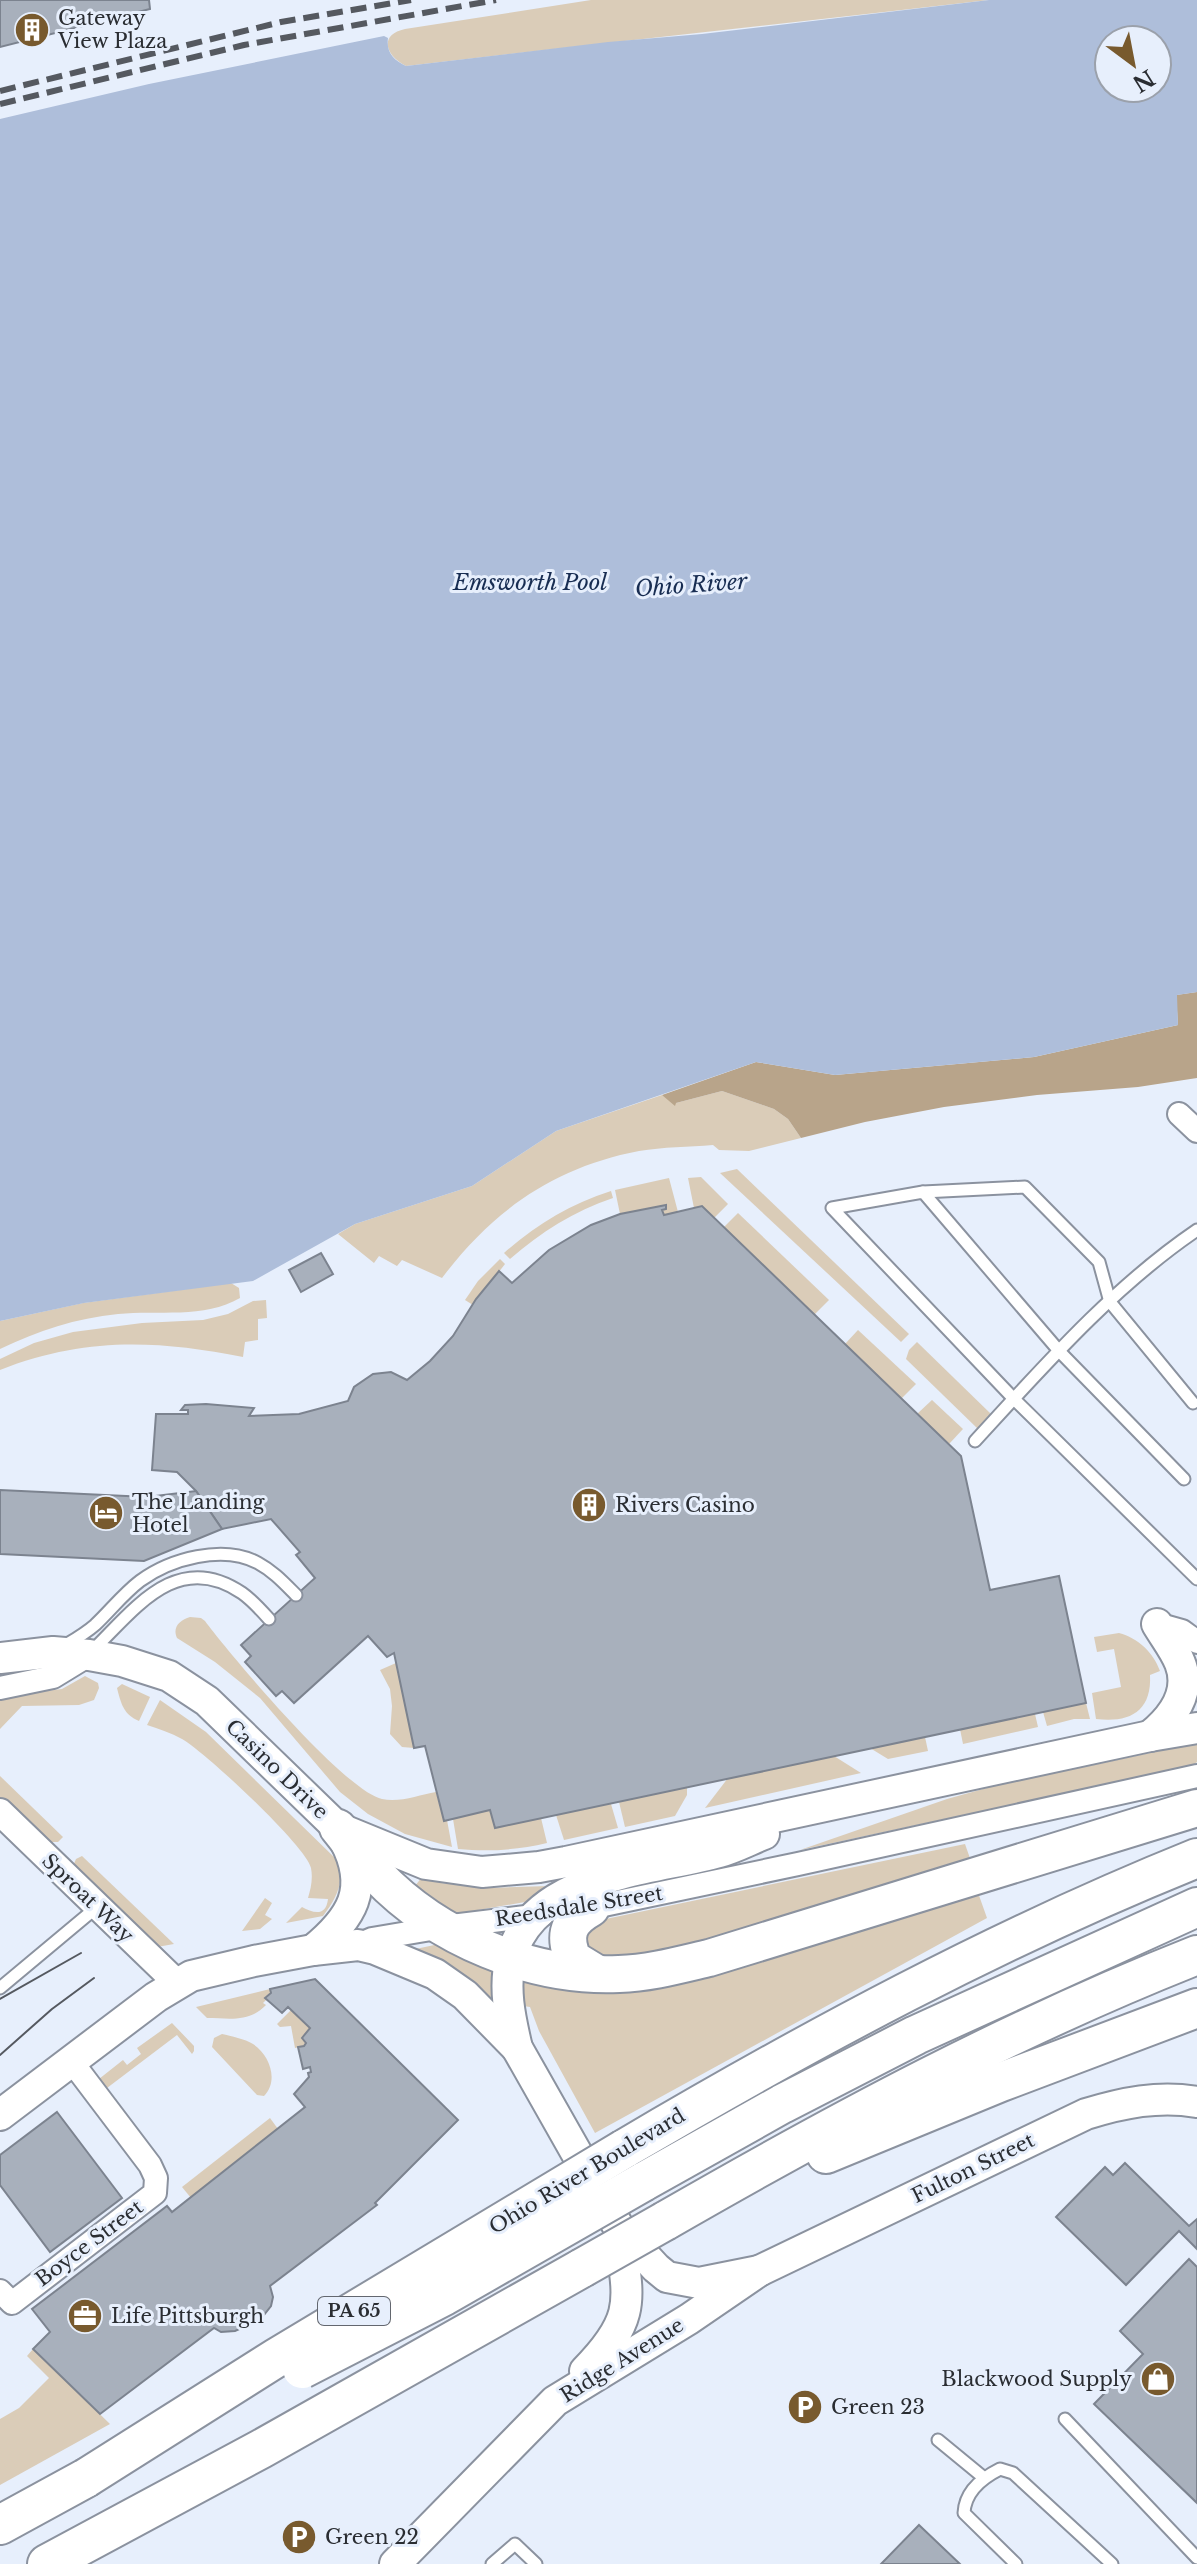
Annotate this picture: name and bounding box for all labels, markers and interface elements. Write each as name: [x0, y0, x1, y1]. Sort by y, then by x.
place label: Gateway View Plaza: [57, 6, 168, 53]
building icon: Gateway View Plaza: [13, 11, 51, 49]
north arrow: [1093, 24, 1173, 104]
text: N: [1127, 64, 1159, 98]
water label: Ohio River: [634, 568, 749, 602]
water label: Emsworth Pool: [452, 569, 607, 596]
building icon: Rivers Casino: [570, 1486, 608, 1524]
place label: The Landing Hotel: [132, 1490, 266, 1537]
place label: Rivers Casino: [615, 1493, 755, 1517]
hotel icon: The Landing Hotel: [87, 1494, 125, 1532]
street label: Casino Drive: [221, 1714, 333, 1824]
street label: Sproat Way: [37, 1849, 139, 1948]
street label: Reedsdale Street: [493, 1881, 665, 1931]
street label: Ohio River Boulevard: [485, 2103, 689, 2239]
street label: Fulton Street: [908, 2128, 1039, 2208]
street label: Boyce Street: [30, 2194, 148, 2291]
office icon: Life Pittsburgh: [66, 2297, 104, 2335]
road number: PA 65: [318, 2297, 390, 2325]
place label: Life Pittsburgh: [111, 2304, 264, 2328]
street label: Ridge Avenue: [556, 2313, 688, 2407]
shop icon: Blackwood Supply: [1139, 2360, 1177, 2398]
place label: Blackwood Supply: [941, 2367, 1132, 2391]
parking icon: Green 23: [786, 2388, 824, 2426]
place label: Green 23: [831, 2395, 925, 2419]
parking icon: Green 22: [280, 2518, 318, 2556]
place label: Green 22: [325, 2525, 419, 2549]

